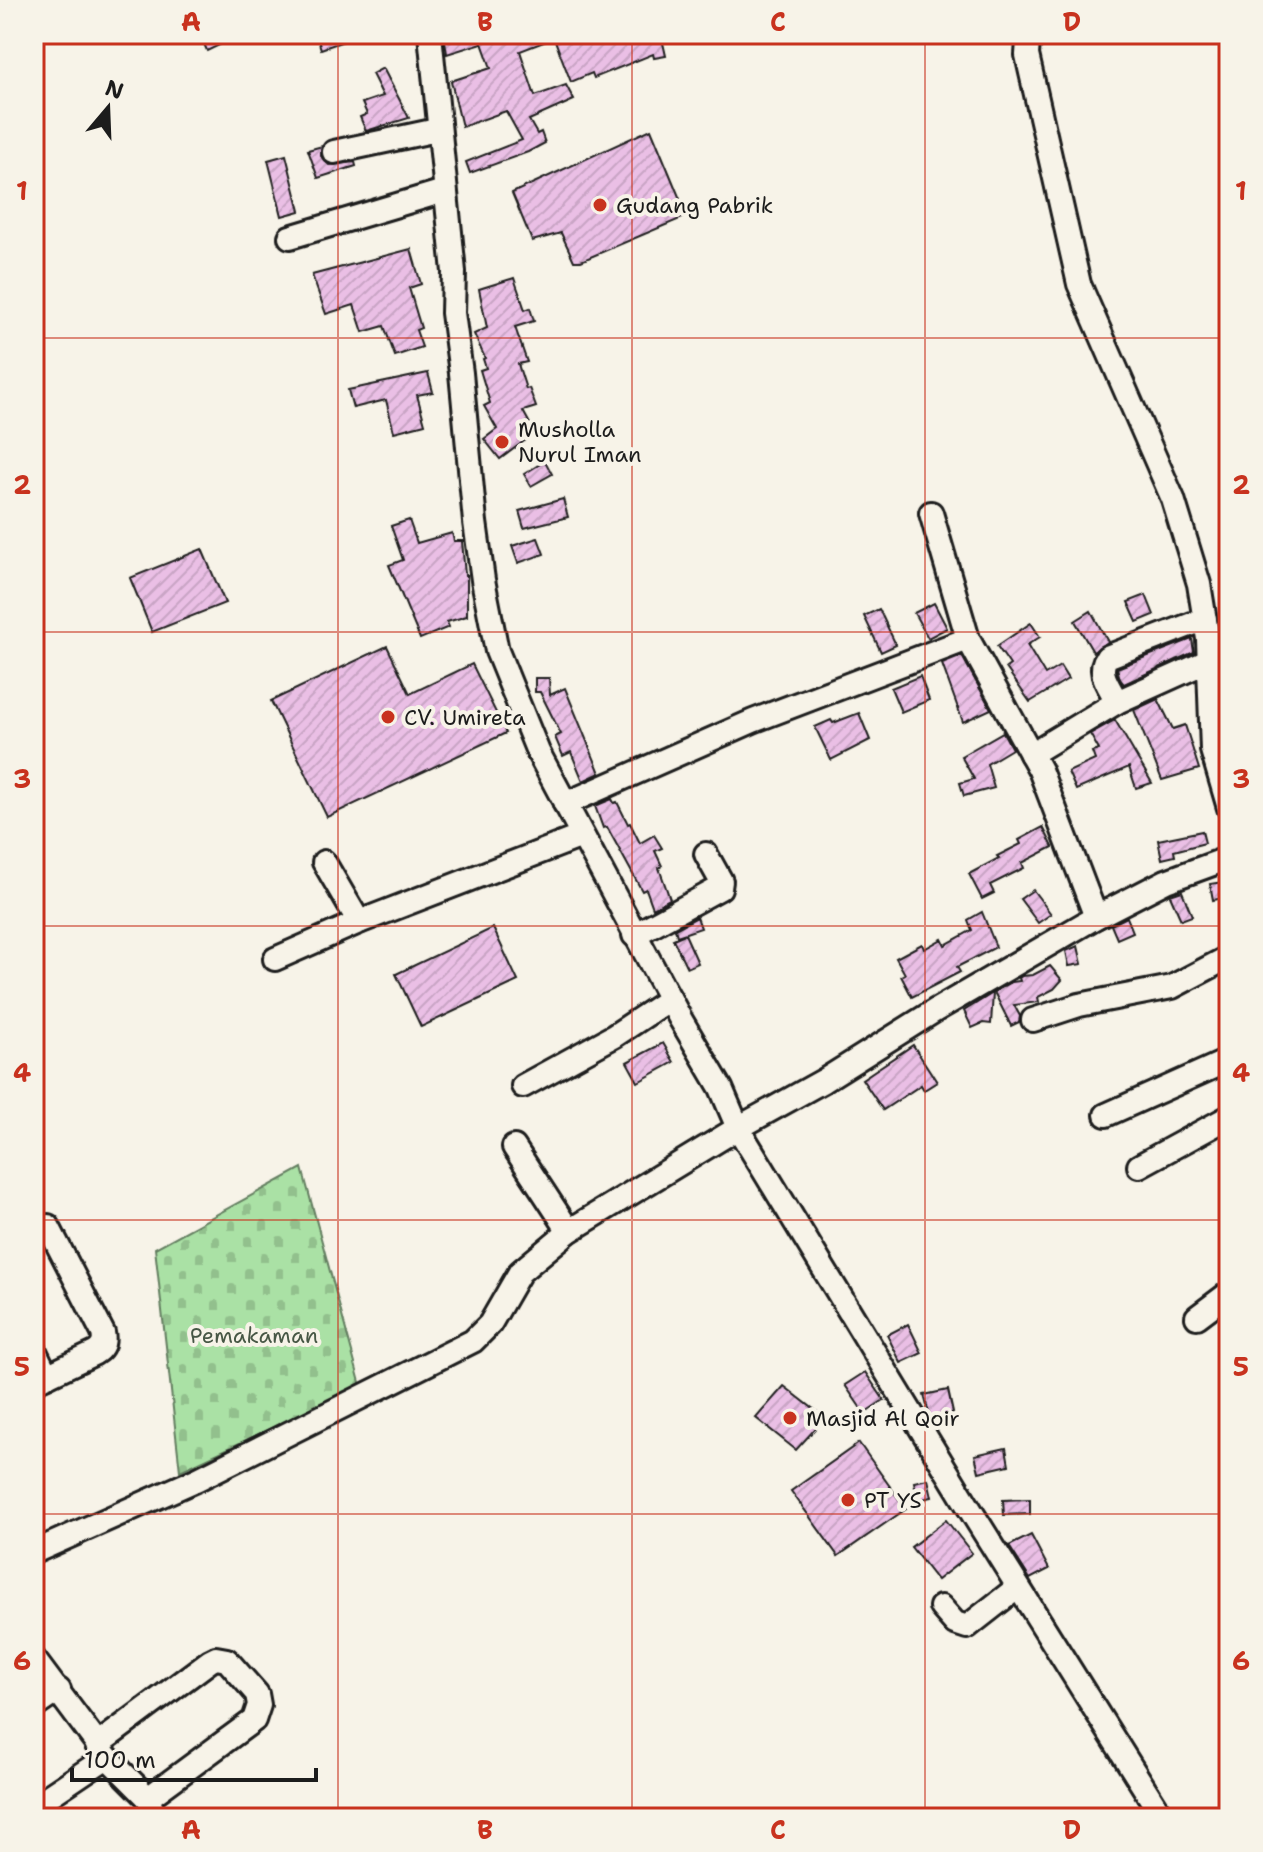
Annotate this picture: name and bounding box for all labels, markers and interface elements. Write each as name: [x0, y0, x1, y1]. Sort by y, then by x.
text: A: [181, 4, 201, 39]
text: B: [477, 4, 493, 39]
text: C: [770, 4, 786, 39]
text: D: [1063, 4, 1081, 39]
north arrow: [68, 68, 148, 148]
text: N: [101, 73, 127, 106]
text: 1: [16, 173, 28, 208]
text: 1: [1235, 173, 1247, 208]
place label: Gudang Pabrik: [616, 191, 773, 220]
marker: Gudang Pabrik: [591, 196, 609, 214]
place label: Musholla Nurul Iman: [518, 415, 642, 469]
marker: Musholla Nurul Iman: [493, 433, 511, 451]
text: 2: [13, 467, 31, 502]
text: 2: [1232, 467, 1250, 502]
place label: CV. Umireta: [404, 703, 526, 732]
marker: CV. Umireta: [379, 708, 397, 726]
text: 3: [13, 761, 31, 796]
text: 3: [1232, 761, 1250, 796]
text: 4: [13, 1055, 31, 1090]
text: 4: [1232, 1055, 1250, 1090]
park label: Pemakaman: [190, 1321, 318, 1350]
text: 5: [14, 1349, 30, 1384]
text: 5: [1233, 1349, 1249, 1384]
place label: Masjid Al Qoir: [806, 1404, 960, 1433]
marker: Masjid Al Qoir: [781, 1409, 799, 1427]
place label: PT YS: [864, 1486, 922, 1515]
marker: PT YS: [839, 1491, 857, 1509]
text: 6: [13, 1643, 31, 1678]
text: 6: [1232, 1643, 1250, 1678]
scale bar: [72, 1732, 316, 1782]
text: 100 m: [84, 1744, 156, 1776]
text: A: [181, 1812, 201, 1847]
text: B: [477, 1812, 493, 1847]
text: C: [770, 1812, 786, 1847]
text: D: [1063, 1812, 1081, 1847]

